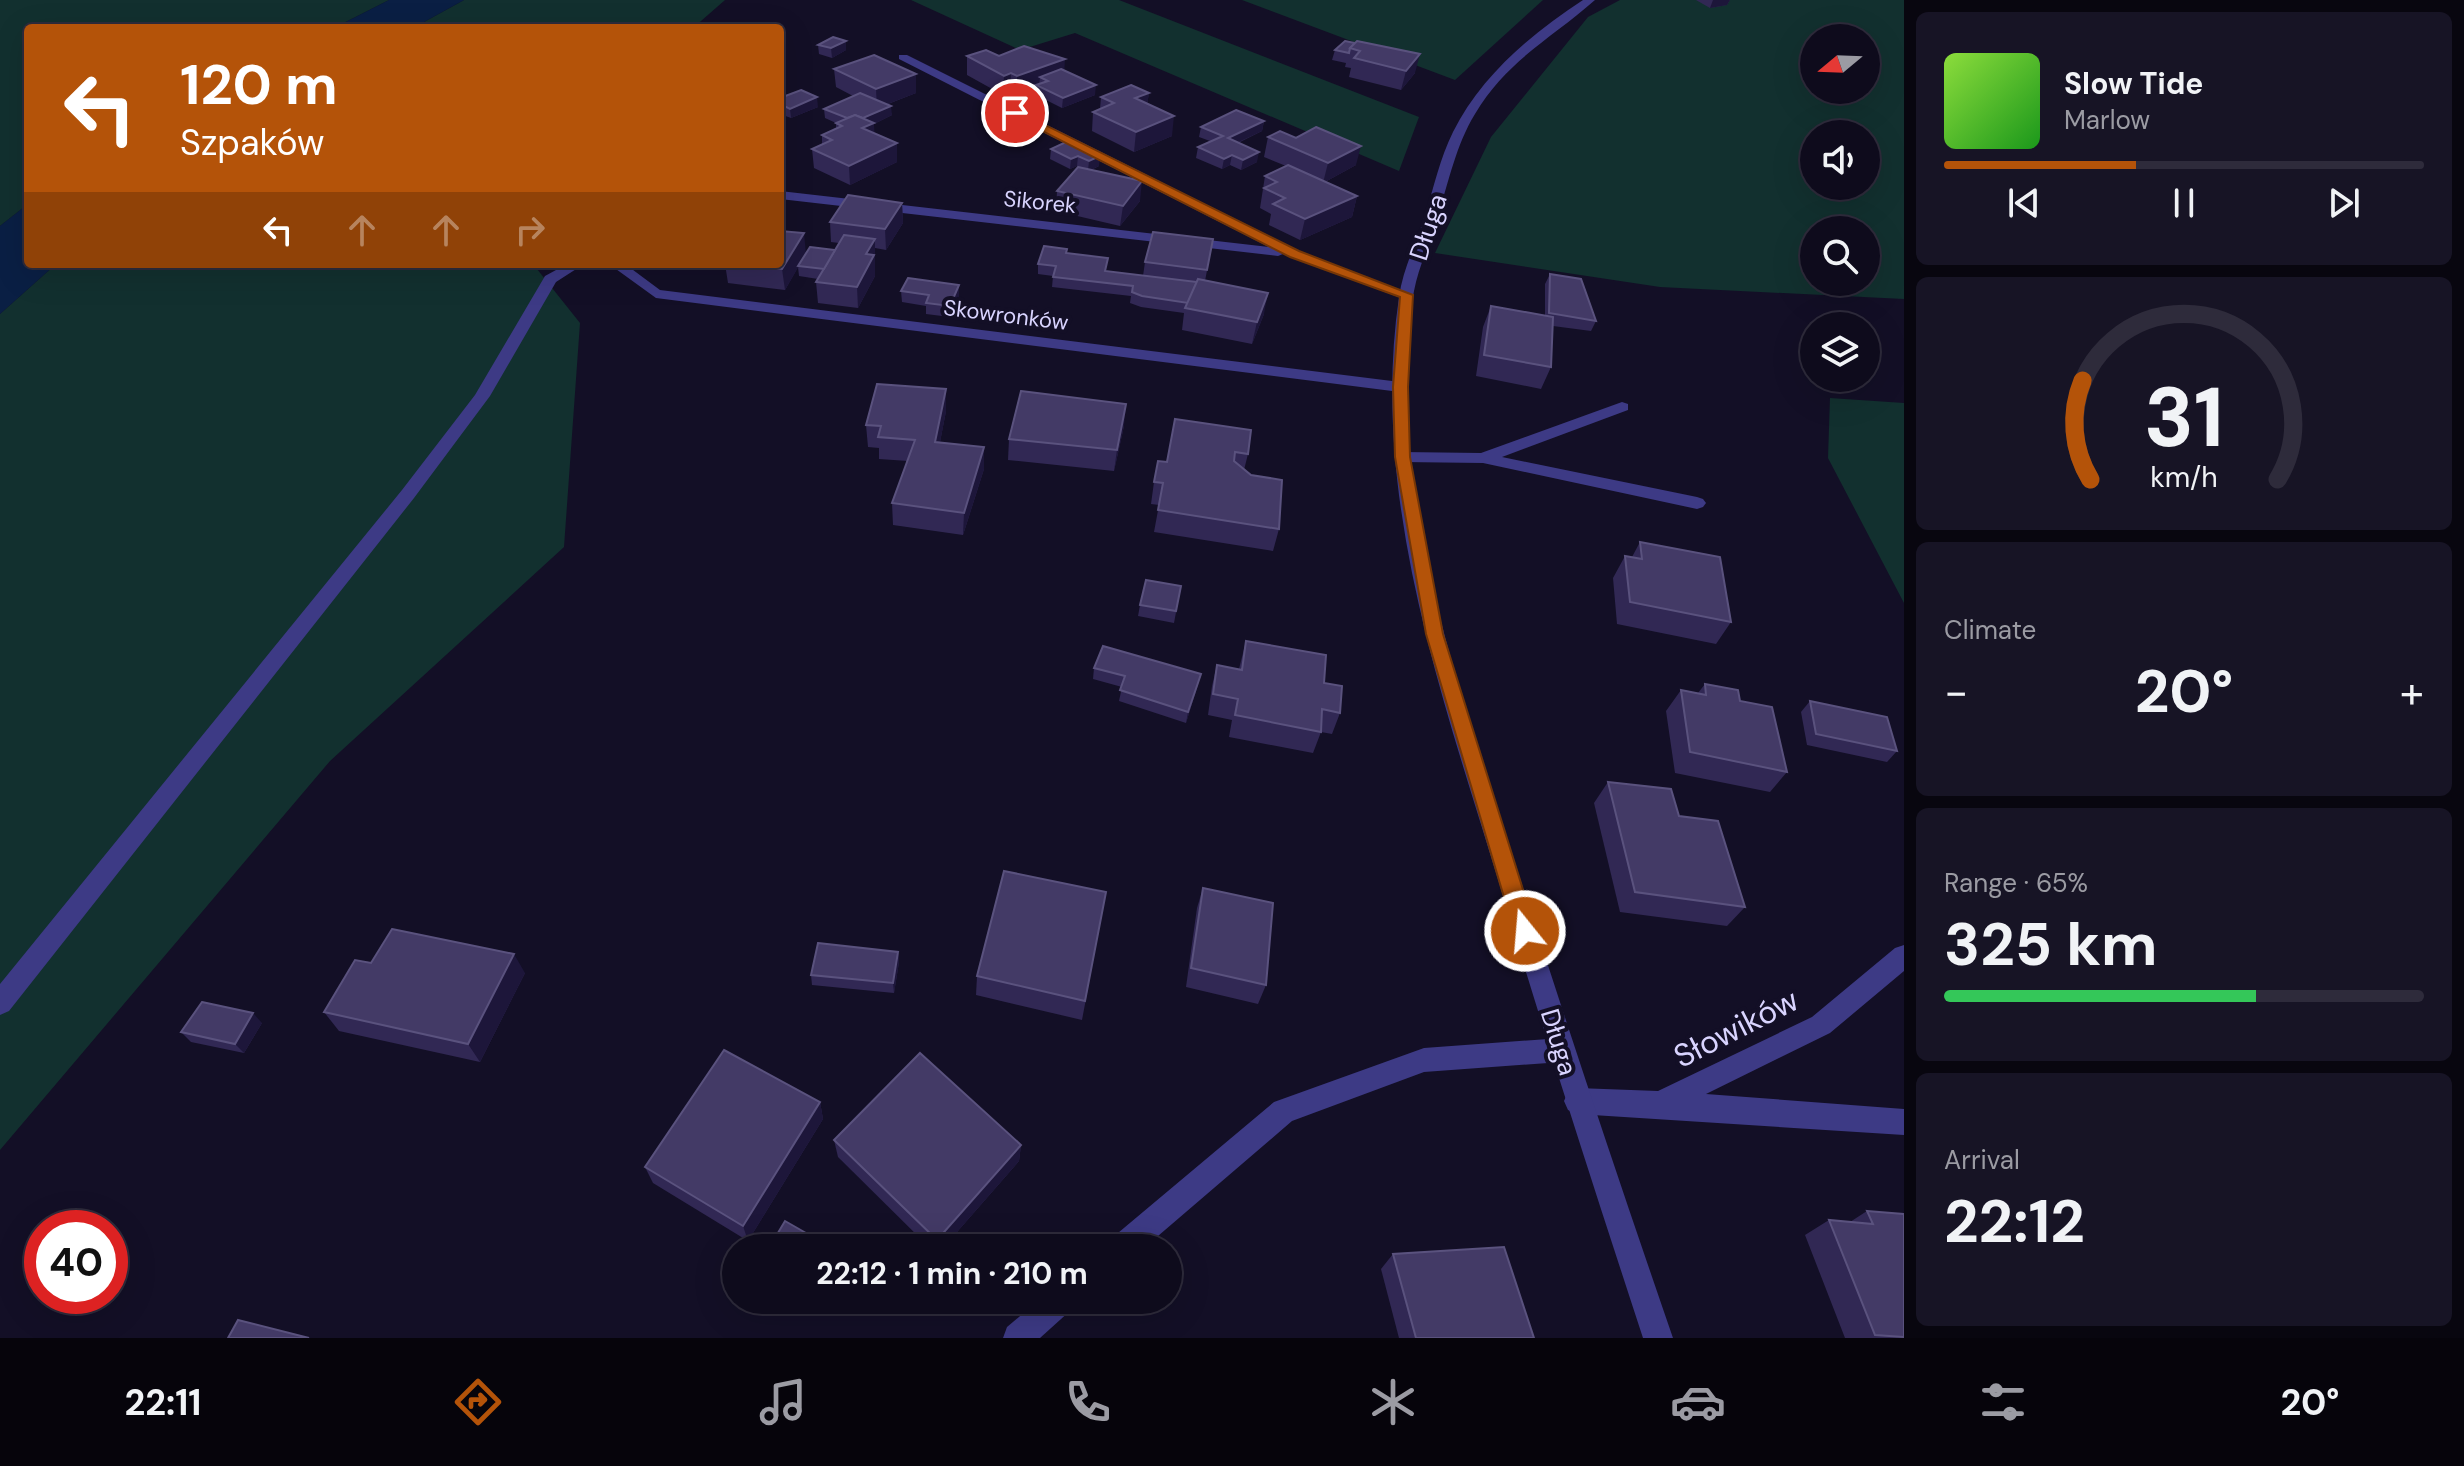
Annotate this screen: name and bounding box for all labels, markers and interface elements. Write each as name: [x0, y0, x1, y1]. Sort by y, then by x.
north arrow: [1800, 24, 1880, 104]
map controls: [1800, 24, 1880, 392]
text: 120 m: [180, 48, 338, 121]
icon: left: [48, 56, 152, 160]
text: Slow Tide: [2064, 64, 2203, 103]
pin: [981, 79, 1049, 147]
icon: arrive: [993, 91, 1037, 135]
text: Marlow: [2064, 103, 2150, 137]
text: Szpaków: [180, 119, 324, 166]
button: sound: [1800, 120, 1880, 200]
icon: previous: [2002, 181, 2046, 225]
icon: pause: [2162, 181, 2206, 225]
icon: next: [2322, 181, 2366, 225]
street label: Sikorek: [1002, 184, 1078, 220]
street label: Długa: [1401, 189, 1455, 265]
icon: left: [256, 208, 300, 252]
icon: ahead: [340, 208, 384, 252]
icon: ahead: [424, 208, 468, 252]
icon: right: [508, 208, 552, 252]
button: search: [1800, 216, 1880, 296]
street label: Skowronków: [942, 293, 1070, 337]
button: layers: [1800, 312, 1880, 392]
text: 31: [2144, 362, 2224, 471]
text: km/h: [2150, 459, 2218, 496]
text: Climate: [1944, 613, 2036, 647]
text: 20°: [2135, 652, 2233, 731]
text: −: [1944, 663, 1968, 721]
text: +: [2400, 663, 2424, 721]
text: Range · 65%: [1944, 866, 2088, 900]
position arrow: [1483, 889, 1567, 973]
text: 325 km: [1944, 905, 2157, 984]
street label: Słowików: [1666, 979, 1806, 1077]
street label: Długa: [1533, 1005, 1585, 1079]
text: Arrival: [1944, 1143, 2020, 1177]
text: 22:12: [1944, 1182, 2085, 1261]
speed limit sign: 40: [24, 1210, 128, 1314]
text: 22:12 · 1 min · 210 m: [816, 1254, 1088, 1293]
icon: directions: [450, 1374, 506, 1430]
icon: music: [755, 1374, 811, 1430]
icon: phone: [1060, 1374, 1116, 1430]
icon: climate: [1365, 1374, 1421, 1430]
icon: car: [1670, 1374, 1726, 1430]
icon: filters: [1975, 1374, 2031, 1430]
text: 22:11: [125, 1379, 201, 1426]
text: 20°: [2280, 1379, 2339, 1426]

